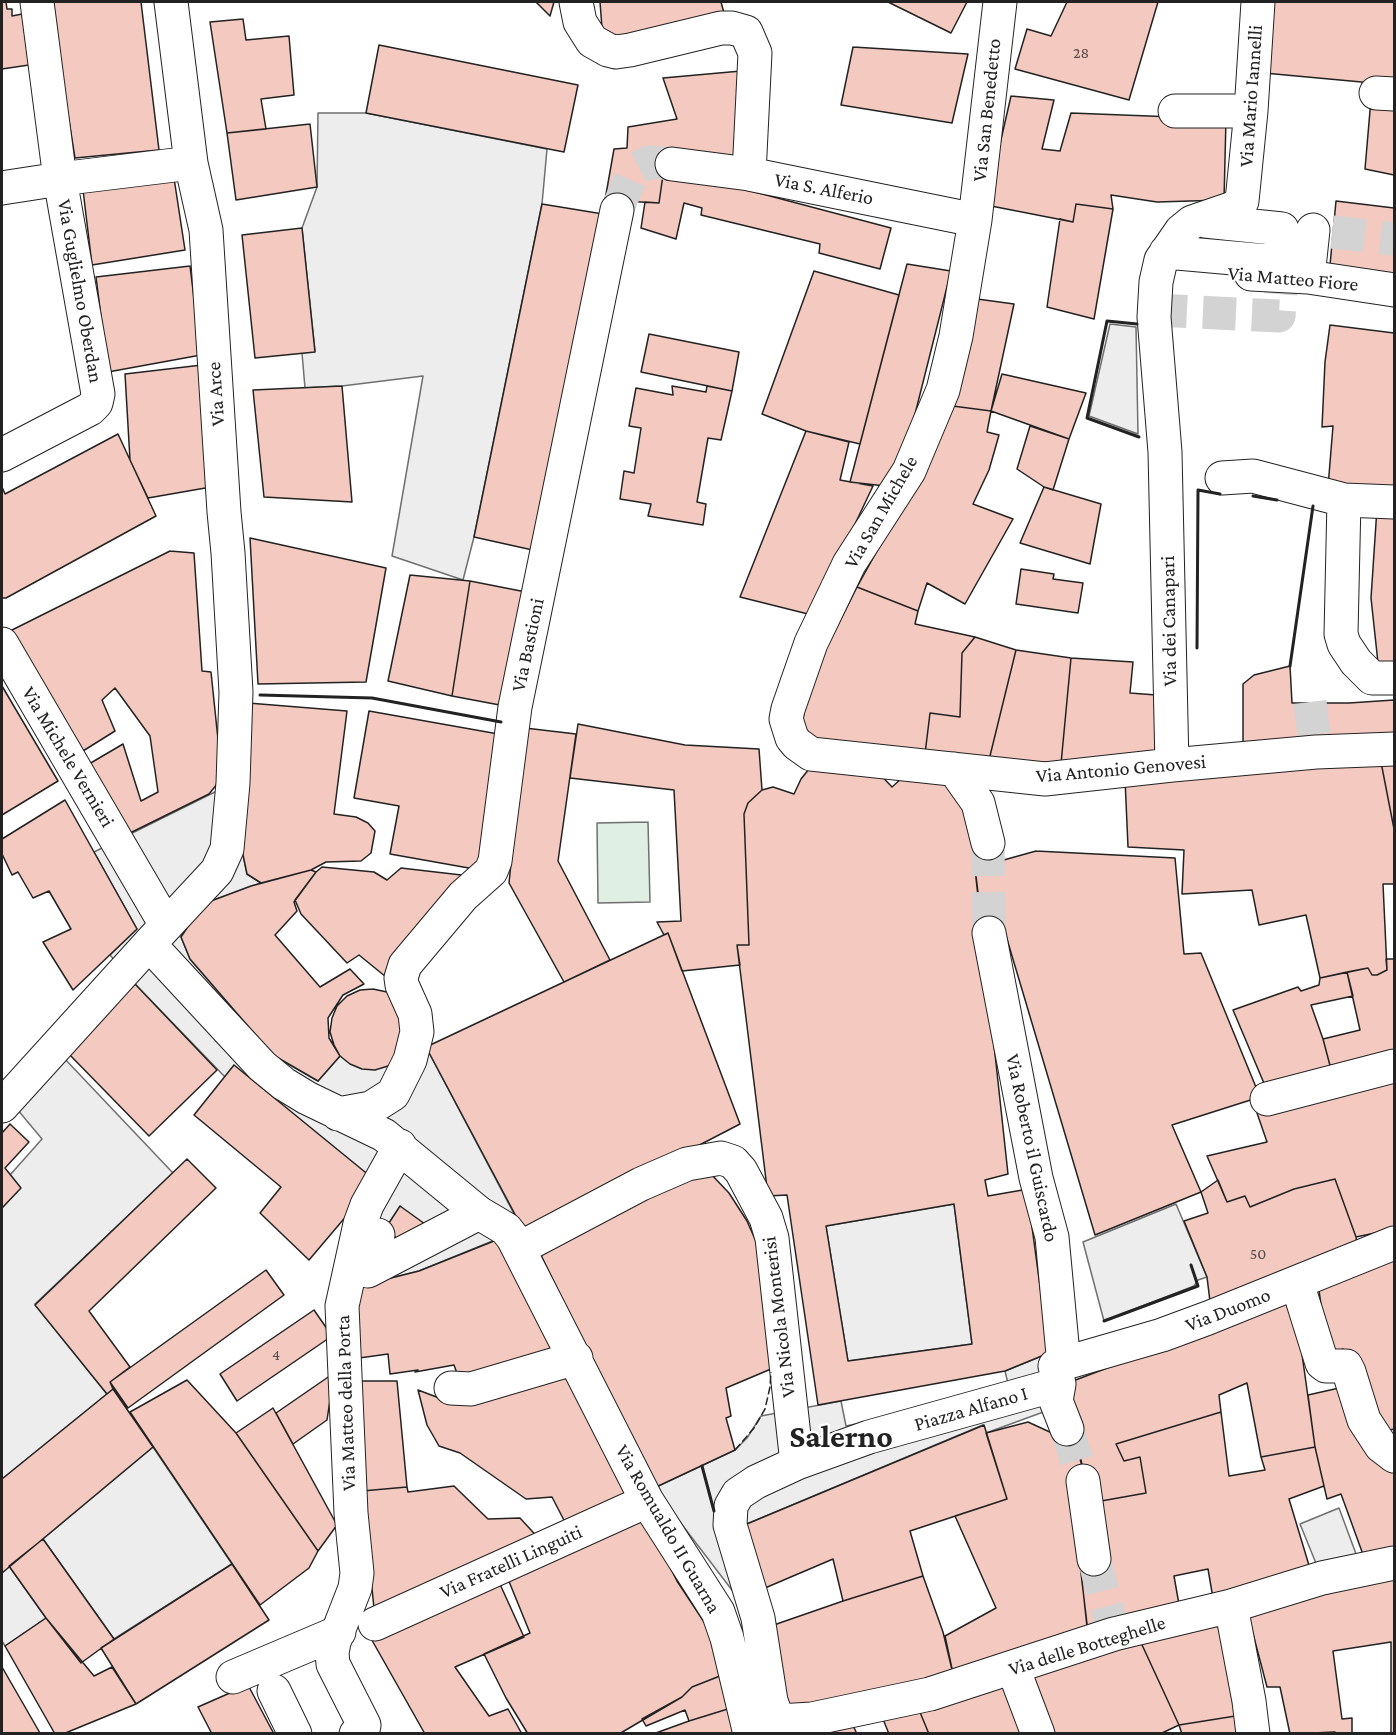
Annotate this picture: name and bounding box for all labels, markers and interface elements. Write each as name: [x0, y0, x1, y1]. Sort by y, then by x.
street label: Via Mario Iannelli: [1234, 24, 1268, 168]
street label: Via San Benedetto: [968, 37, 1006, 183]
house number: 28: [1073, 43, 1089, 63]
street label: Via S. Alferio: [772, 168, 876, 210]
street label: Via Guglielmo Oberdan: [52, 197, 108, 385]
street label: Via Matteo Fiore: [1227, 261, 1359, 297]
street label: Via Arce: [202, 361, 230, 427]
street label: Via San Michele: [839, 451, 923, 573]
street label: Via dei Canapari: [1156, 555, 1182, 687]
street label: Via Bastioni: [506, 596, 550, 694]
street label: Via Michele Vernieri: [16, 682, 120, 832]
street label: Via Antonio Genovesi: [1035, 750, 1207, 788]
street label: Via Roberto il Guiscardo: [1000, 1052, 1064, 1244]
street label: Via Nicola Monterisi: [757, 1235, 801, 1399]
house number: 50: [1250, 1244, 1266, 1264]
street label: Via Duomo: [1182, 1283, 1274, 1337]
street label: Via Matteo della Porta: [331, 1315, 361, 1491]
house number: 4: [272, 1345, 280, 1365]
street label: Piazza Alfano I: [912, 1381, 1030, 1437]
district label: Salerno: [789, 1418, 893, 1456]
street label: Via Romualdo II Guarna: [610, 1440, 726, 1618]
street label: Via Fratelli Linguiti: [436, 1520, 586, 1604]
street label: Via delle Botteghelle: [1006, 1611, 1168, 1681]

